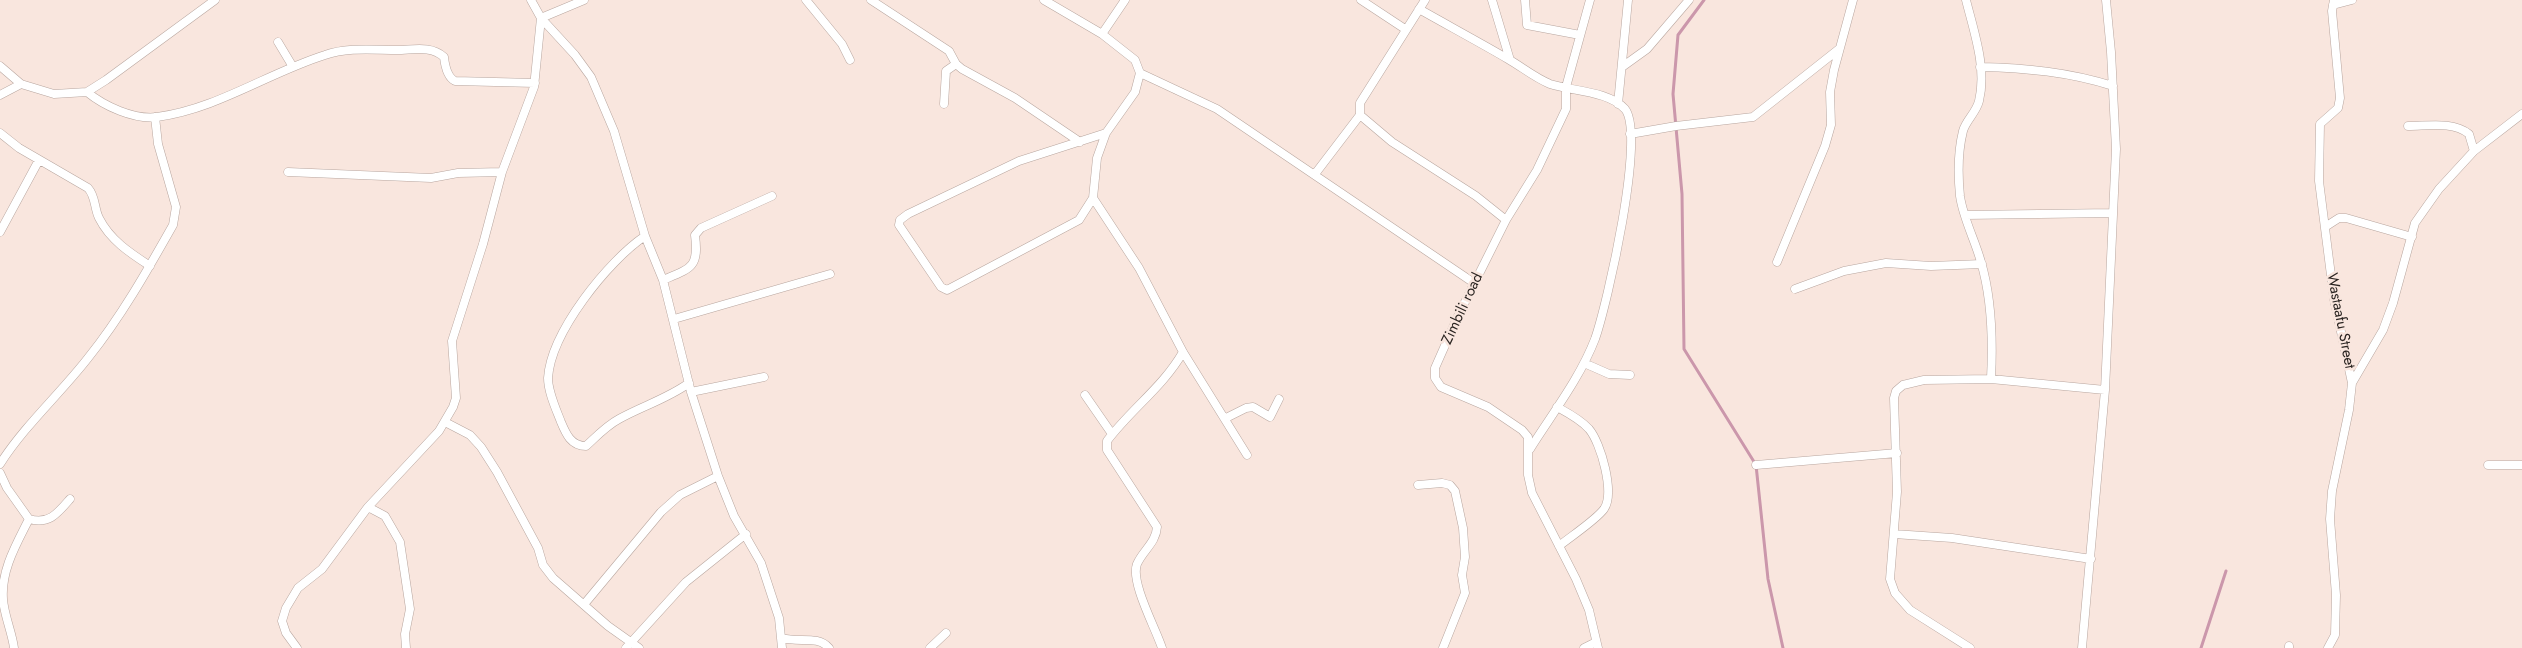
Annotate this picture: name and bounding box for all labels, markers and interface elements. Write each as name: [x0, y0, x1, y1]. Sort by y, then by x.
street label: Zimbili road: [1439, 270, 1487, 348]
street label: Wastaafu Street: [2322, 272, 2358, 370]

